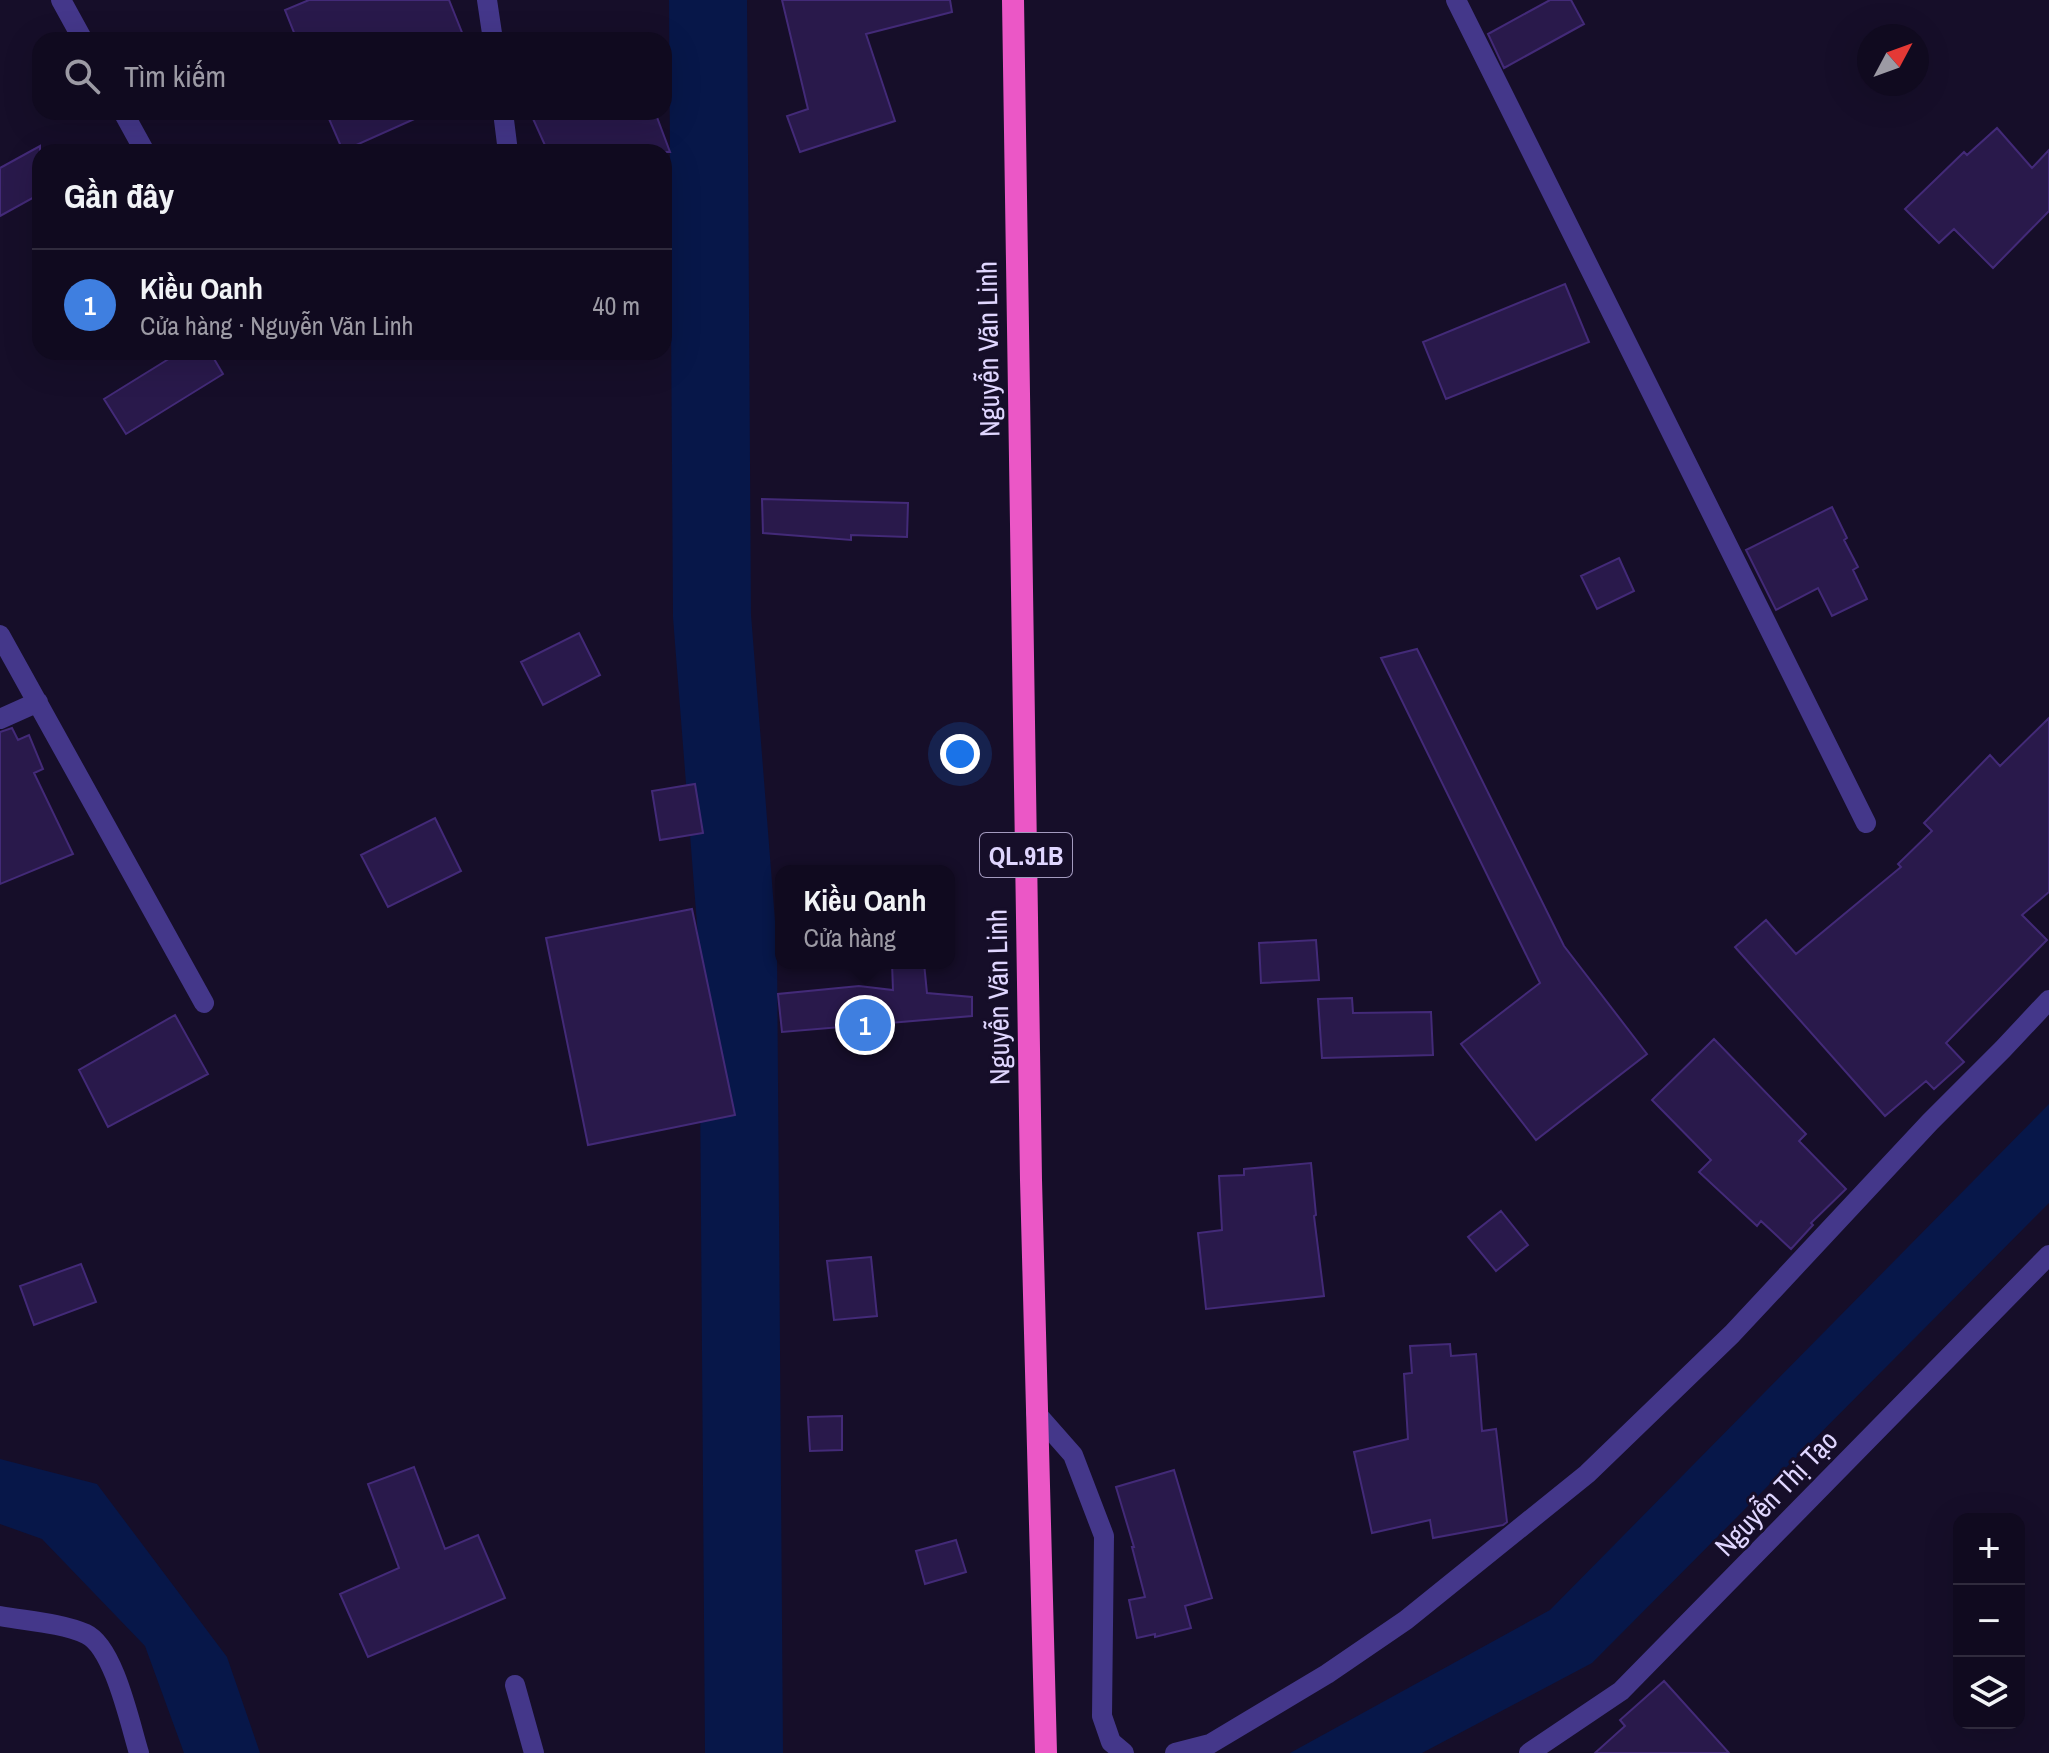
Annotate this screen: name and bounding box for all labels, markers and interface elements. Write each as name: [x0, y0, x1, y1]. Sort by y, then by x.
north arrow: [1857, 24, 1929, 96]
search box: [32, 32, 672, 120]
icon: search: [60, 54, 104, 98]
text: Tìm kiếm: [124, 56, 226, 96]
text: Gần đây: [64, 173, 174, 219]
street label: Nguyễn Văn Linh: [967, 261, 1009, 437]
text: Kiều Oanh: [140, 268, 263, 308]
text: 1: [84, 288, 96, 323]
text: 40 m: [593, 288, 640, 323]
text: Cửa hàng · Nguyễn Văn Linh: [140, 308, 413, 343]
your location: [940, 734, 980, 774]
road number: QL.91B: [980, 833, 1072, 877]
popup: [775, 865, 955, 969]
text: Kiều Oanh: [803, 880, 927, 920]
street label: Nguyễn Văn Linh: [977, 909, 1019, 1085]
text: Cửa hàng: [803, 920, 896, 955]
pin: 1: [839, 995, 891, 1055]
street label: Nguyễn Thị Tạo: [1706, 1422, 1846, 1564]
map controls: [1953, 1513, 2025, 1729]
button: +: [1953, 1513, 2025, 1585]
button: −: [1953, 1585, 2025, 1657]
button: layers: [1953, 1657, 2025, 1729]

